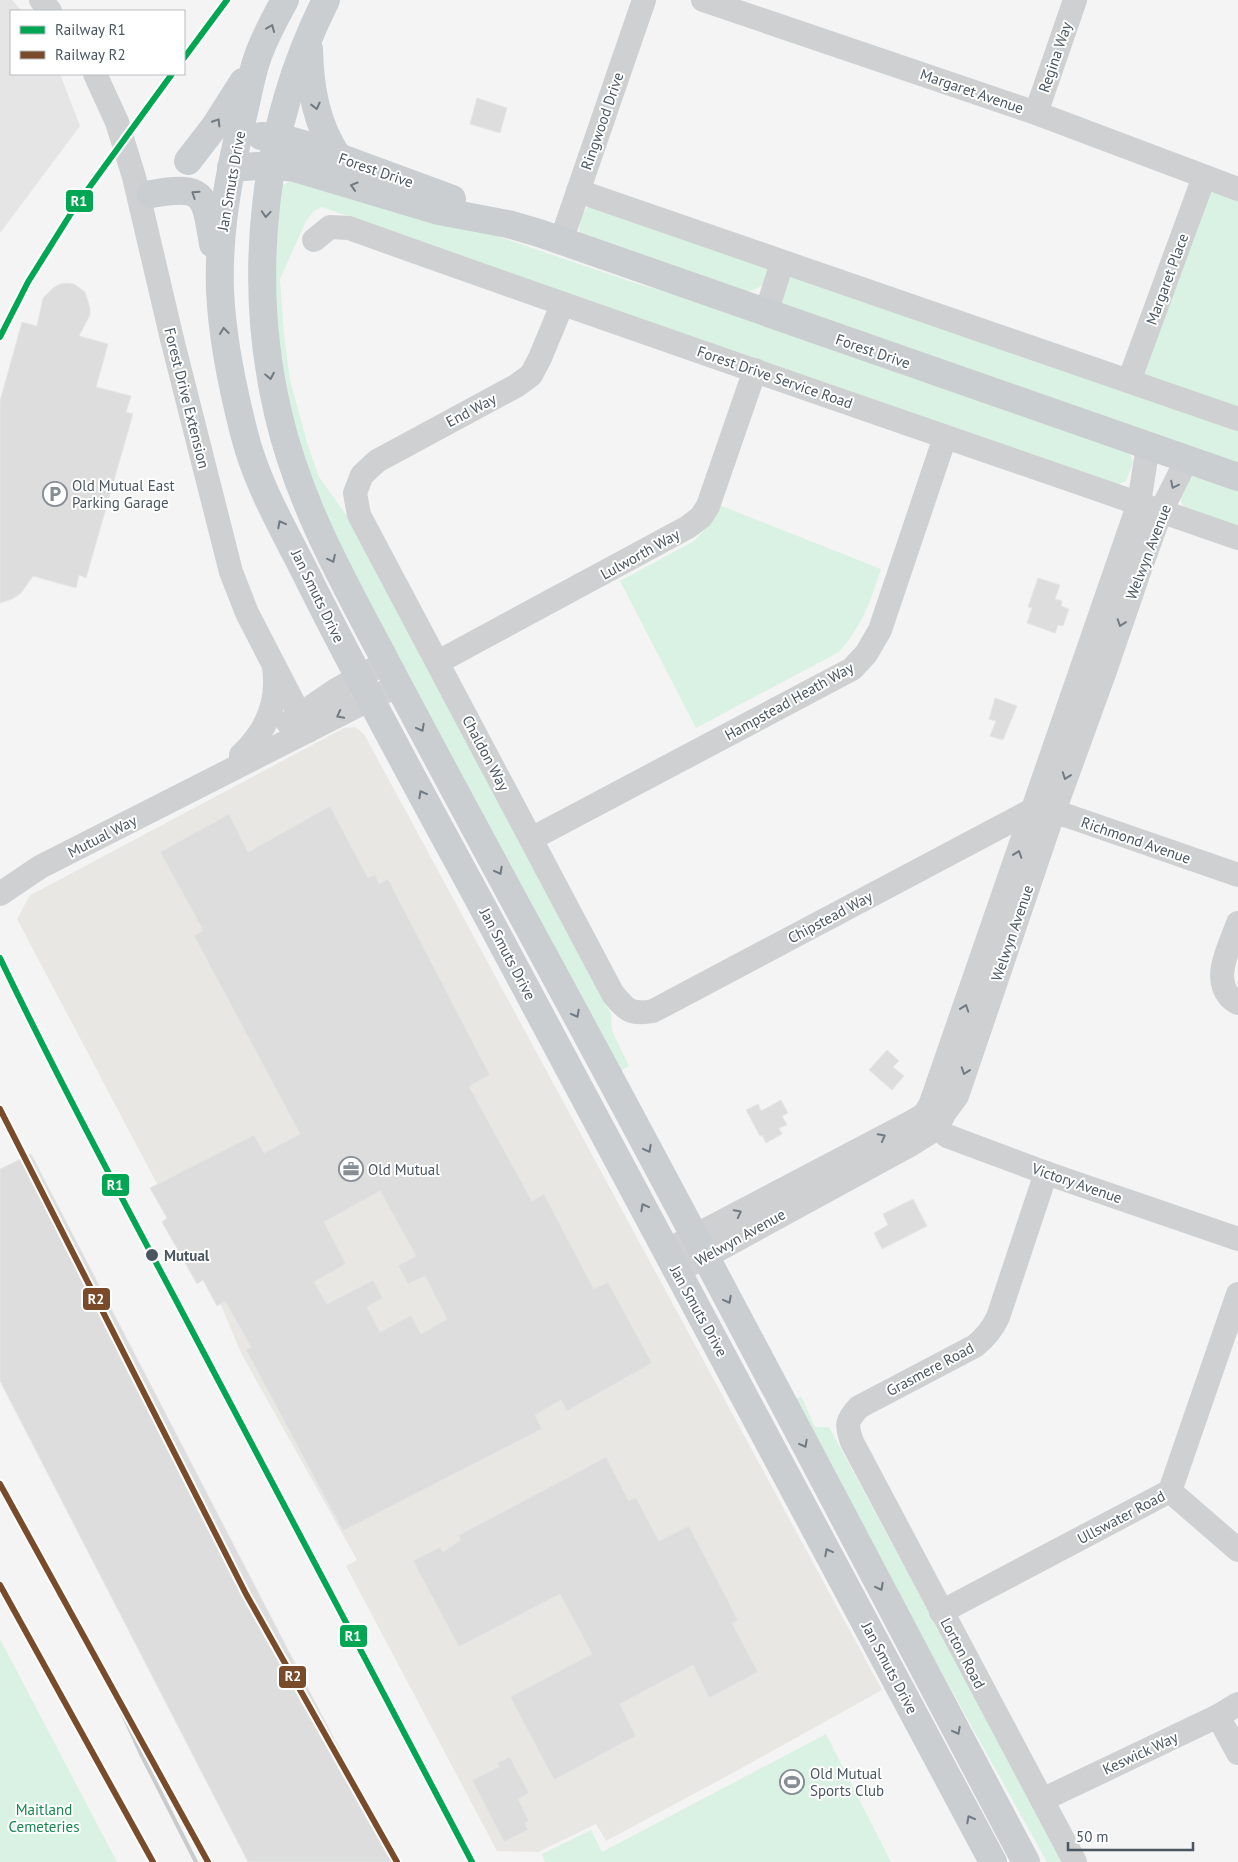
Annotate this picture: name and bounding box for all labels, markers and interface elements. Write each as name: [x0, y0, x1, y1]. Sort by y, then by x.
legend: [10, 10, 185, 75]
street label: Regina Way: [1034, 19, 1076, 95]
text: Railway R1: [55, 20, 126, 39]
one-way arrow: [264, 24, 275, 33]
text: Railway R2: [55, 45, 126, 64]
street label: Margaret Avenue: [918, 64, 1026, 118]
street label: Ringwood Drive: [576, 70, 628, 172]
one-way arrow: [310, 101, 320, 109]
one-way arrow: [211, 119, 221, 128]
street label: Jan Smuts Drive: [213, 129, 249, 234]
street label: Forest Drive: [336, 148, 416, 192]
one-way arrow: [350, 181, 359, 191]
line badge: R1: [65, 189, 94, 213]
one-way arrow: [191, 191, 200, 201]
text: R1: [71, 192, 87, 210]
one-way arrow: [261, 210, 272, 218]
street label: Margaret Place: [1142, 231, 1192, 327]
street label: Forest Drive Extension: [160, 326, 214, 470]
one-way arrow: [219, 327, 230, 335]
street label: Forest Drive: [833, 329, 913, 373]
street label: Forest Drive Service Road: [695, 341, 855, 413]
one-way arrow: [265, 371, 275, 380]
street label: End Way: [443, 389, 499, 431]
place label: Old Mutual East Parking Garage: [72, 476, 175, 512]
one-way arrow: [1170, 480, 1180, 489]
parking icon: Old Mutual East Parking Garage: [42, 481, 68, 507]
street label: Welwyn Avenue: [1121, 502, 1175, 602]
one-way arrow: [277, 520, 287, 529]
street label: Lulworth Way: [597, 524, 683, 584]
street label: Jan Smuts Drive: [287, 545, 349, 646]
one-way arrow: [326, 553, 336, 562]
one-way arrow: [1117, 619, 1127, 627]
street label: Hampstead Heath Way: [721, 658, 857, 744]
one-way arrow: [336, 709, 345, 719]
street label: Chaldon Way: [458, 712, 514, 794]
one-way arrow: [415, 723, 425, 732]
one-way arrow: [1062, 771, 1072, 780]
one-way arrow: [418, 791, 428, 800]
street label: Mutual Way: [64, 811, 140, 861]
street label: Richmond Avenue: [1079, 812, 1193, 868]
one-way arrow: [1012, 851, 1022, 859]
one-way arrow: [492, 866, 502, 875]
street label: Welwyn Avenue: [987, 882, 1037, 984]
street label: Chipstead Way: [784, 887, 876, 947]
street label: Jan Smuts Drive: [475, 904, 540, 1003]
one-way arrow: [959, 1004, 969, 1013]
one-way arrow: [570, 1009, 580, 1018]
one-way arrow: [961, 1066, 971, 1075]
one-way arrow: [876, 1133, 885, 1143]
one-way arrow: [642, 1143, 652, 1152]
office icon: Old Mutual: [338, 1156, 364, 1182]
street label: Victory Avenue: [1028, 1158, 1125, 1207]
place label: Old Mutual: [368, 1160, 440, 1179]
line badge: R1: [101, 1173, 130, 1197]
text: R1: [107, 1176, 123, 1194]
one-way arrow: [640, 1204, 650, 1213]
street label: Welwyn Avenue: [691, 1204, 789, 1270]
one-way arrow: [732, 1209, 741, 1219]
place label: Mutual: [164, 1246, 210, 1265]
marker: Mutual: [144, 1247, 160, 1263]
street label: Jan Smuts Drive: [666, 1261, 732, 1360]
line badge: R2: [82, 1287, 111, 1311]
text: R2: [88, 1290, 104, 1308]
one-way arrow: [722, 1295, 732, 1304]
street label: Grasmere Road: [883, 1338, 977, 1400]
one-way arrow: [798, 1439, 808, 1448]
street label: Ullswater Road: [1074, 1486, 1168, 1548]
one-way arrow: [824, 1548, 834, 1557]
one-way arrow: [874, 1582, 884, 1591]
street label: Lorton Road: [936, 1614, 990, 1692]
street label: Jan Smuts Drive: [857, 1618, 922, 1717]
line badge: R1: [339, 1624, 368, 1648]
text: R1: [345, 1627, 361, 1645]
line badge: R2: [278, 1665, 307, 1689]
text: R2: [285, 1667, 301, 1685]
one-way arrow: [951, 1726, 961, 1735]
street label: Keswick Way: [1099, 1727, 1181, 1779]
place label: Old Mutual Sports Club: [810, 1764, 884, 1800]
sports icon: Old Mutual Sports Club: [779, 1769, 805, 1795]
park label: Maitland Cemeteries: [8, 1800, 80, 1836]
one-way arrow: [967, 1815, 977, 1824]
scale bar: [1068, 1820, 1193, 1852]
text: 50 m: [1076, 1827, 1109, 1846]

